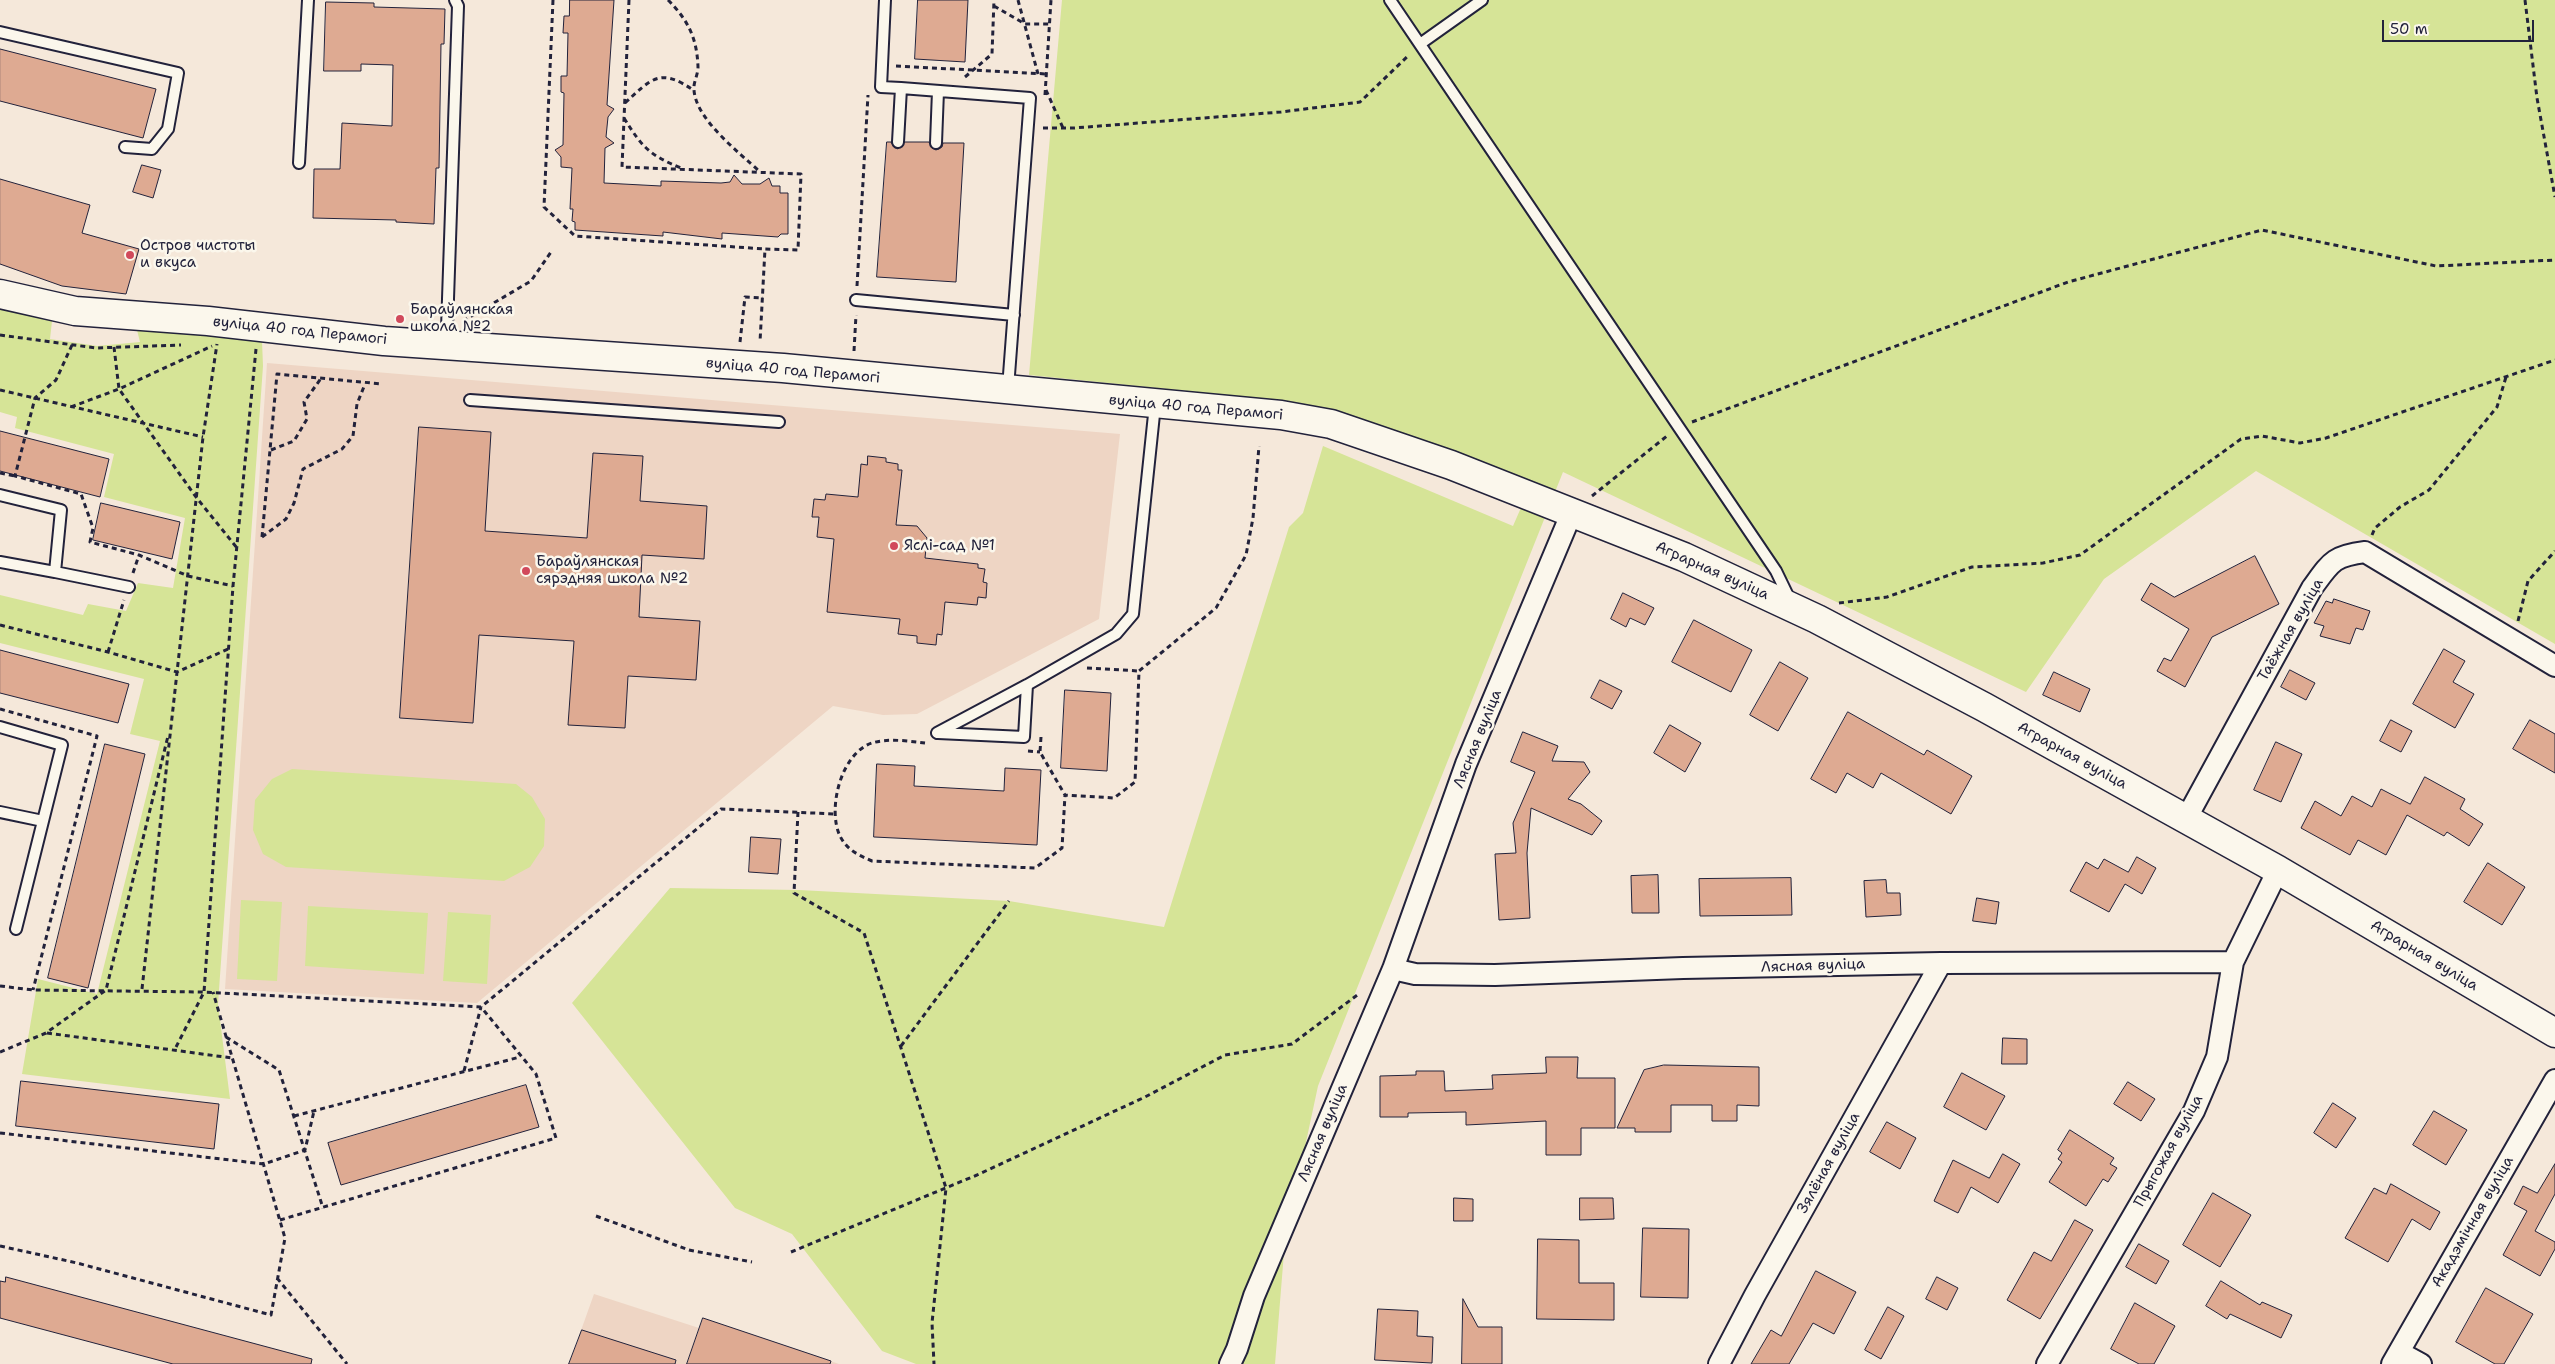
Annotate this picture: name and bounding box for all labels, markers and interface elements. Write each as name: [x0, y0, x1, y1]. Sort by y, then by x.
scale bar: [2385, 10, 2538, 42]
text: 50 m: [2390, 19, 2428, 39]
place label: Остров чистоты и вкуса: [140, 237, 255, 272]
marker: Остров чистоты и вкуса: [124, 249, 136, 261]
place label: Бараўлянская школа №2: [410, 301, 513, 336]
street label: вуліца 40 год Перамогі: [212, 313, 388, 349]
marker: Бараўлянская школа №2: [394, 313, 406, 325]
street label: вуліца 40 год Перамогі: [705, 354, 881, 388]
street label: вуліца 40 год Перамогі: [1108, 391, 1284, 425]
place label: Яслі-сад №1: [904, 537, 995, 555]
street label: Аграрная вуліца: [1652, 538, 1772, 604]
marker: Яслі-сад №1: [888, 540, 900, 552]
place label: Бараўлянская сярэдняя школа №2: [536, 553, 688, 588]
marker: Бараўлянская сярэдняя школа №2: [520, 565, 532, 577]
street label: Таёжная вуліца: [2254, 576, 2328, 684]
street label: Лясная вуліца: [1450, 687, 1506, 791]
street label: Аграрная вуліца: [2014, 718, 2130, 794]
street label: Аграрная вуліца: [2367, 917, 2481, 995]
street label: Лясная вуліца: [1760, 955, 1866, 977]
street label: Лясная вуліца: [1294, 1081, 1352, 1185]
street label: Прыгожая вуліца: [2131, 1092, 2207, 1210]
street label: Зялёная вуліца: [1794, 1109, 1864, 1217]
street label: Акадэмічная вуліца: [2428, 1153, 2518, 1291]

